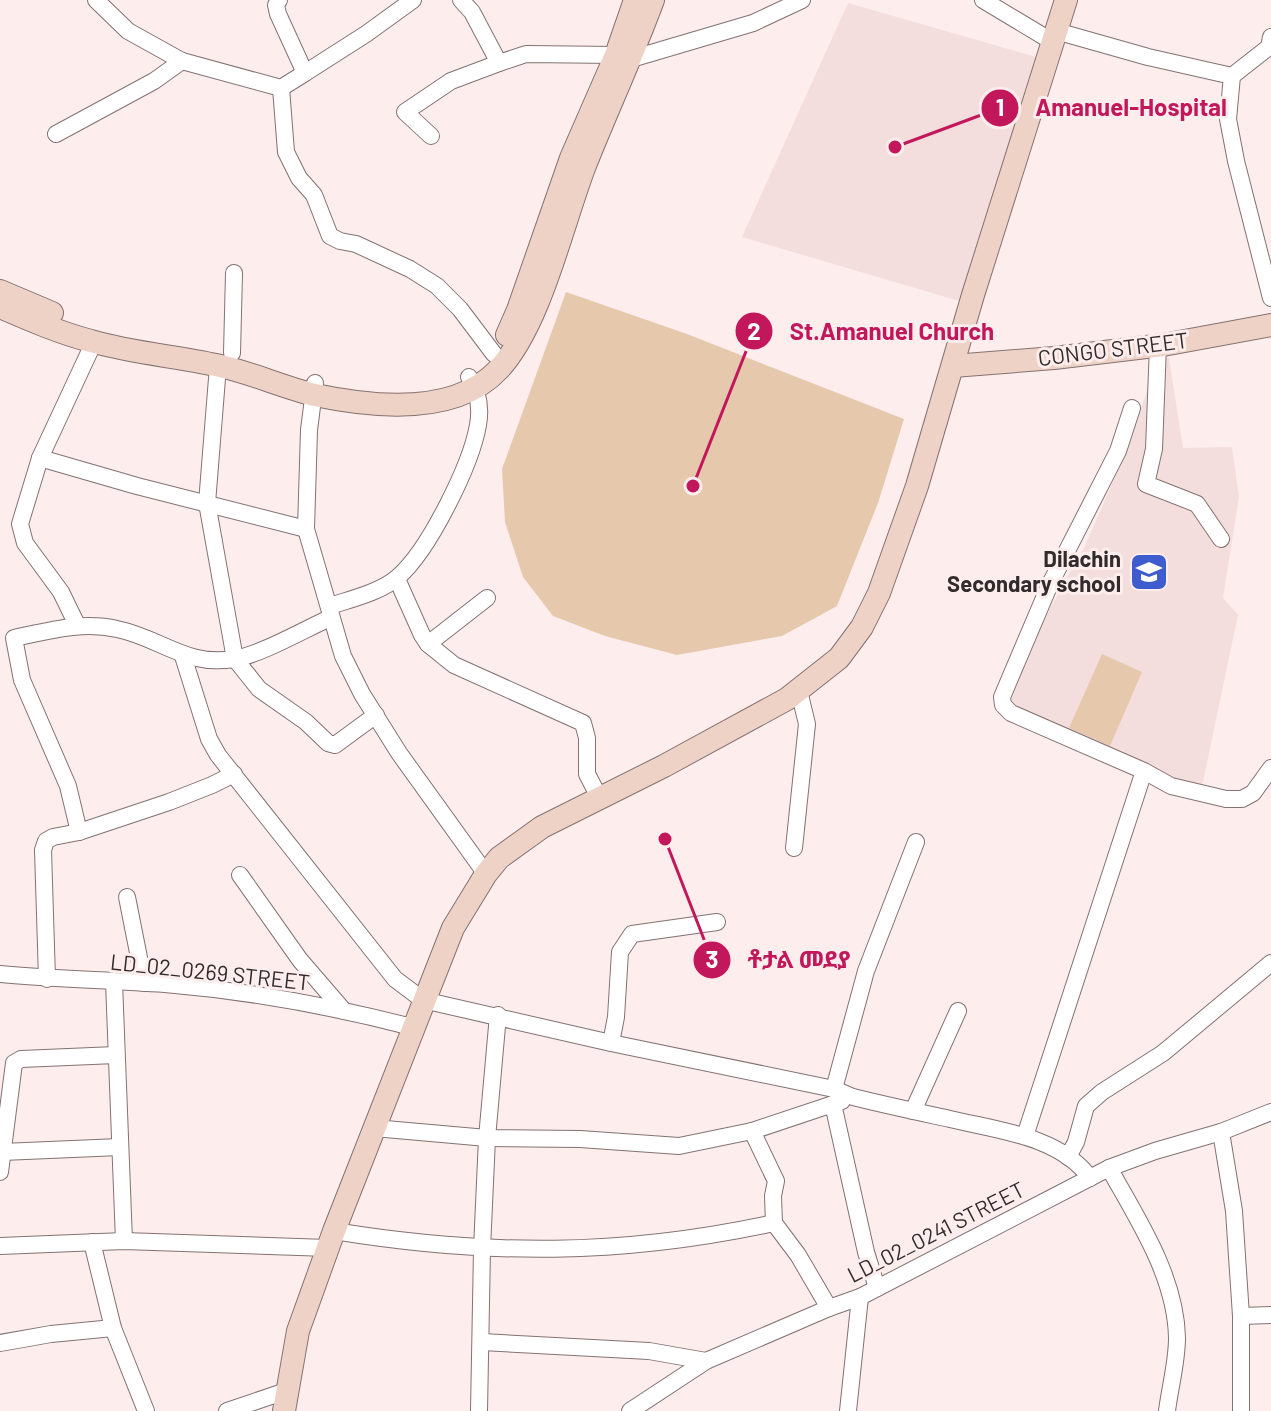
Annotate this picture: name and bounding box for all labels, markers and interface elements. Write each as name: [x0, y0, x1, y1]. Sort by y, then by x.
callout: Amanuel-Hospital: [980, 84, 1243, 132]
text: 1: [996, 92, 1004, 121]
text: Amanuel-Hospital: [1035, 92, 1227, 121]
callout: St.Amanuel Church: [734, 307, 1010, 355]
text: 2: [747, 316, 761, 345]
text: St.Amanuel Church: [790, 316, 994, 345]
street label: CONGO STREET: [1036, 326, 1189, 370]
place label: Dilachin Secondary school: [947, 545, 1121, 596]
school or university icon: Dilachin Secondary school: [1128, 551, 1170, 593]
callout: ቶታል መደያ: [692, 936, 867, 984]
text: 3: [706, 944, 718, 973]
text: ቶታል መደያ: [747, 944, 851, 973]
street label: LD_02_0269 STREET: [109, 948, 311, 994]
street label: LD_02_0241 STREET: [843, 1175, 1029, 1287]

